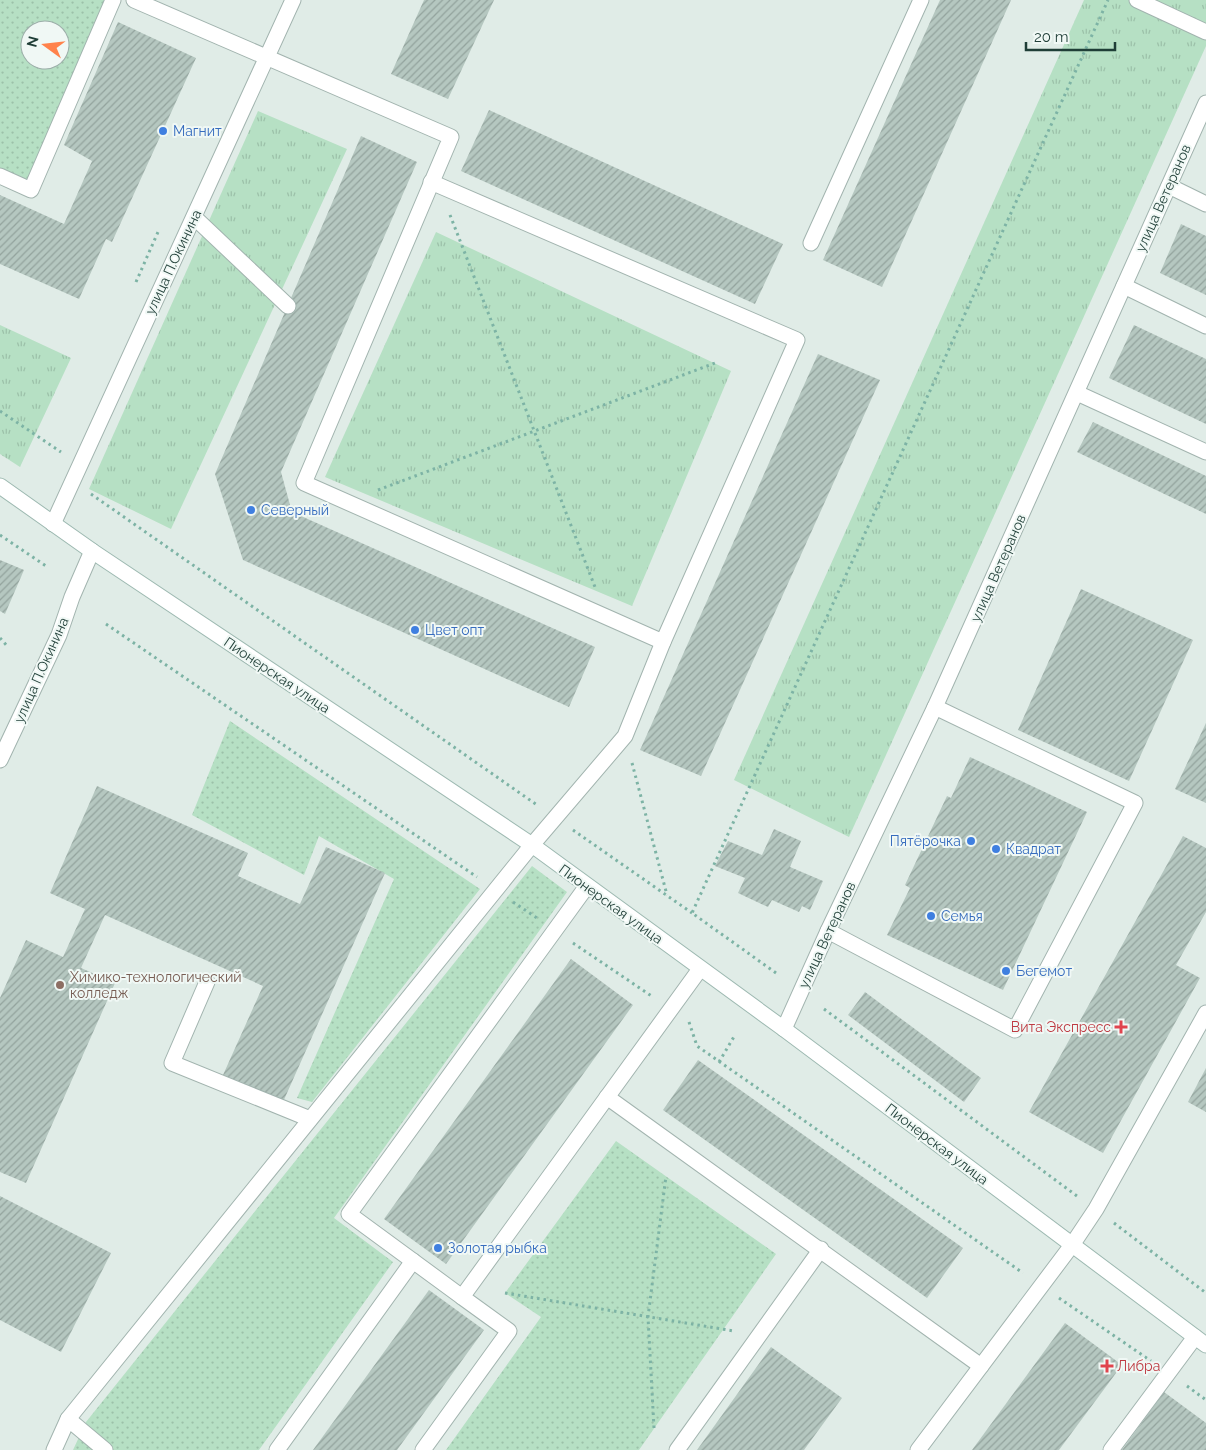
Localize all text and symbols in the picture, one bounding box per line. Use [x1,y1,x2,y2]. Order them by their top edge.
north arrow [20,20,70,70]
scale bar [1026,20,1115,52]
text: 20 m [1034,28,1069,46]
text: N [23,34,42,49]
place label: Магнит [173,123,222,139]
marker: Магнит [157,125,169,137]
street label: улица Ветеранов [1132,142,1194,254]
street label: улица П.Окинина [142,207,204,317]
place label: Северный [261,502,329,518]
marker: Северный [245,504,257,516]
street label: улица Ветеранов [967,512,1029,624]
street label: улица П.Окинина [11,615,71,725]
place label: Цвет опт [425,622,484,638]
marker: Цвет опт [409,624,421,636]
street label: Пионерская улица [221,634,333,716]
place label: Пятёрочка [890,833,961,849]
marker: Пятёрочка [965,835,977,847]
place label: Квадрат [1006,841,1061,857]
marker: Квадрат [990,843,1002,855]
street label: Пионерская улица [556,861,666,947]
street label: улица Ветеранов [795,879,859,991]
place label: Семья [941,908,983,924]
marker: Семья [925,910,937,922]
place label: Бегемот [1016,963,1072,979]
marker: Бегемот [1000,965,1012,977]
place label: Химико-технологический колледж [70,969,242,1001]
marker: Химико-технологический колледж [54,979,66,991]
place label: Вита Экспресс [1011,1019,1111,1035]
marker: Вита Экспресс [1115,1021,1127,1033]
street label: Пионерская улица [883,1100,991,1188]
place label: Золотая рыбка [448,1240,547,1256]
marker: Золотая рыбка [432,1242,444,1254]
place label: Либра [1117,1358,1160,1374]
marker: Либра [1101,1360,1113,1372]

